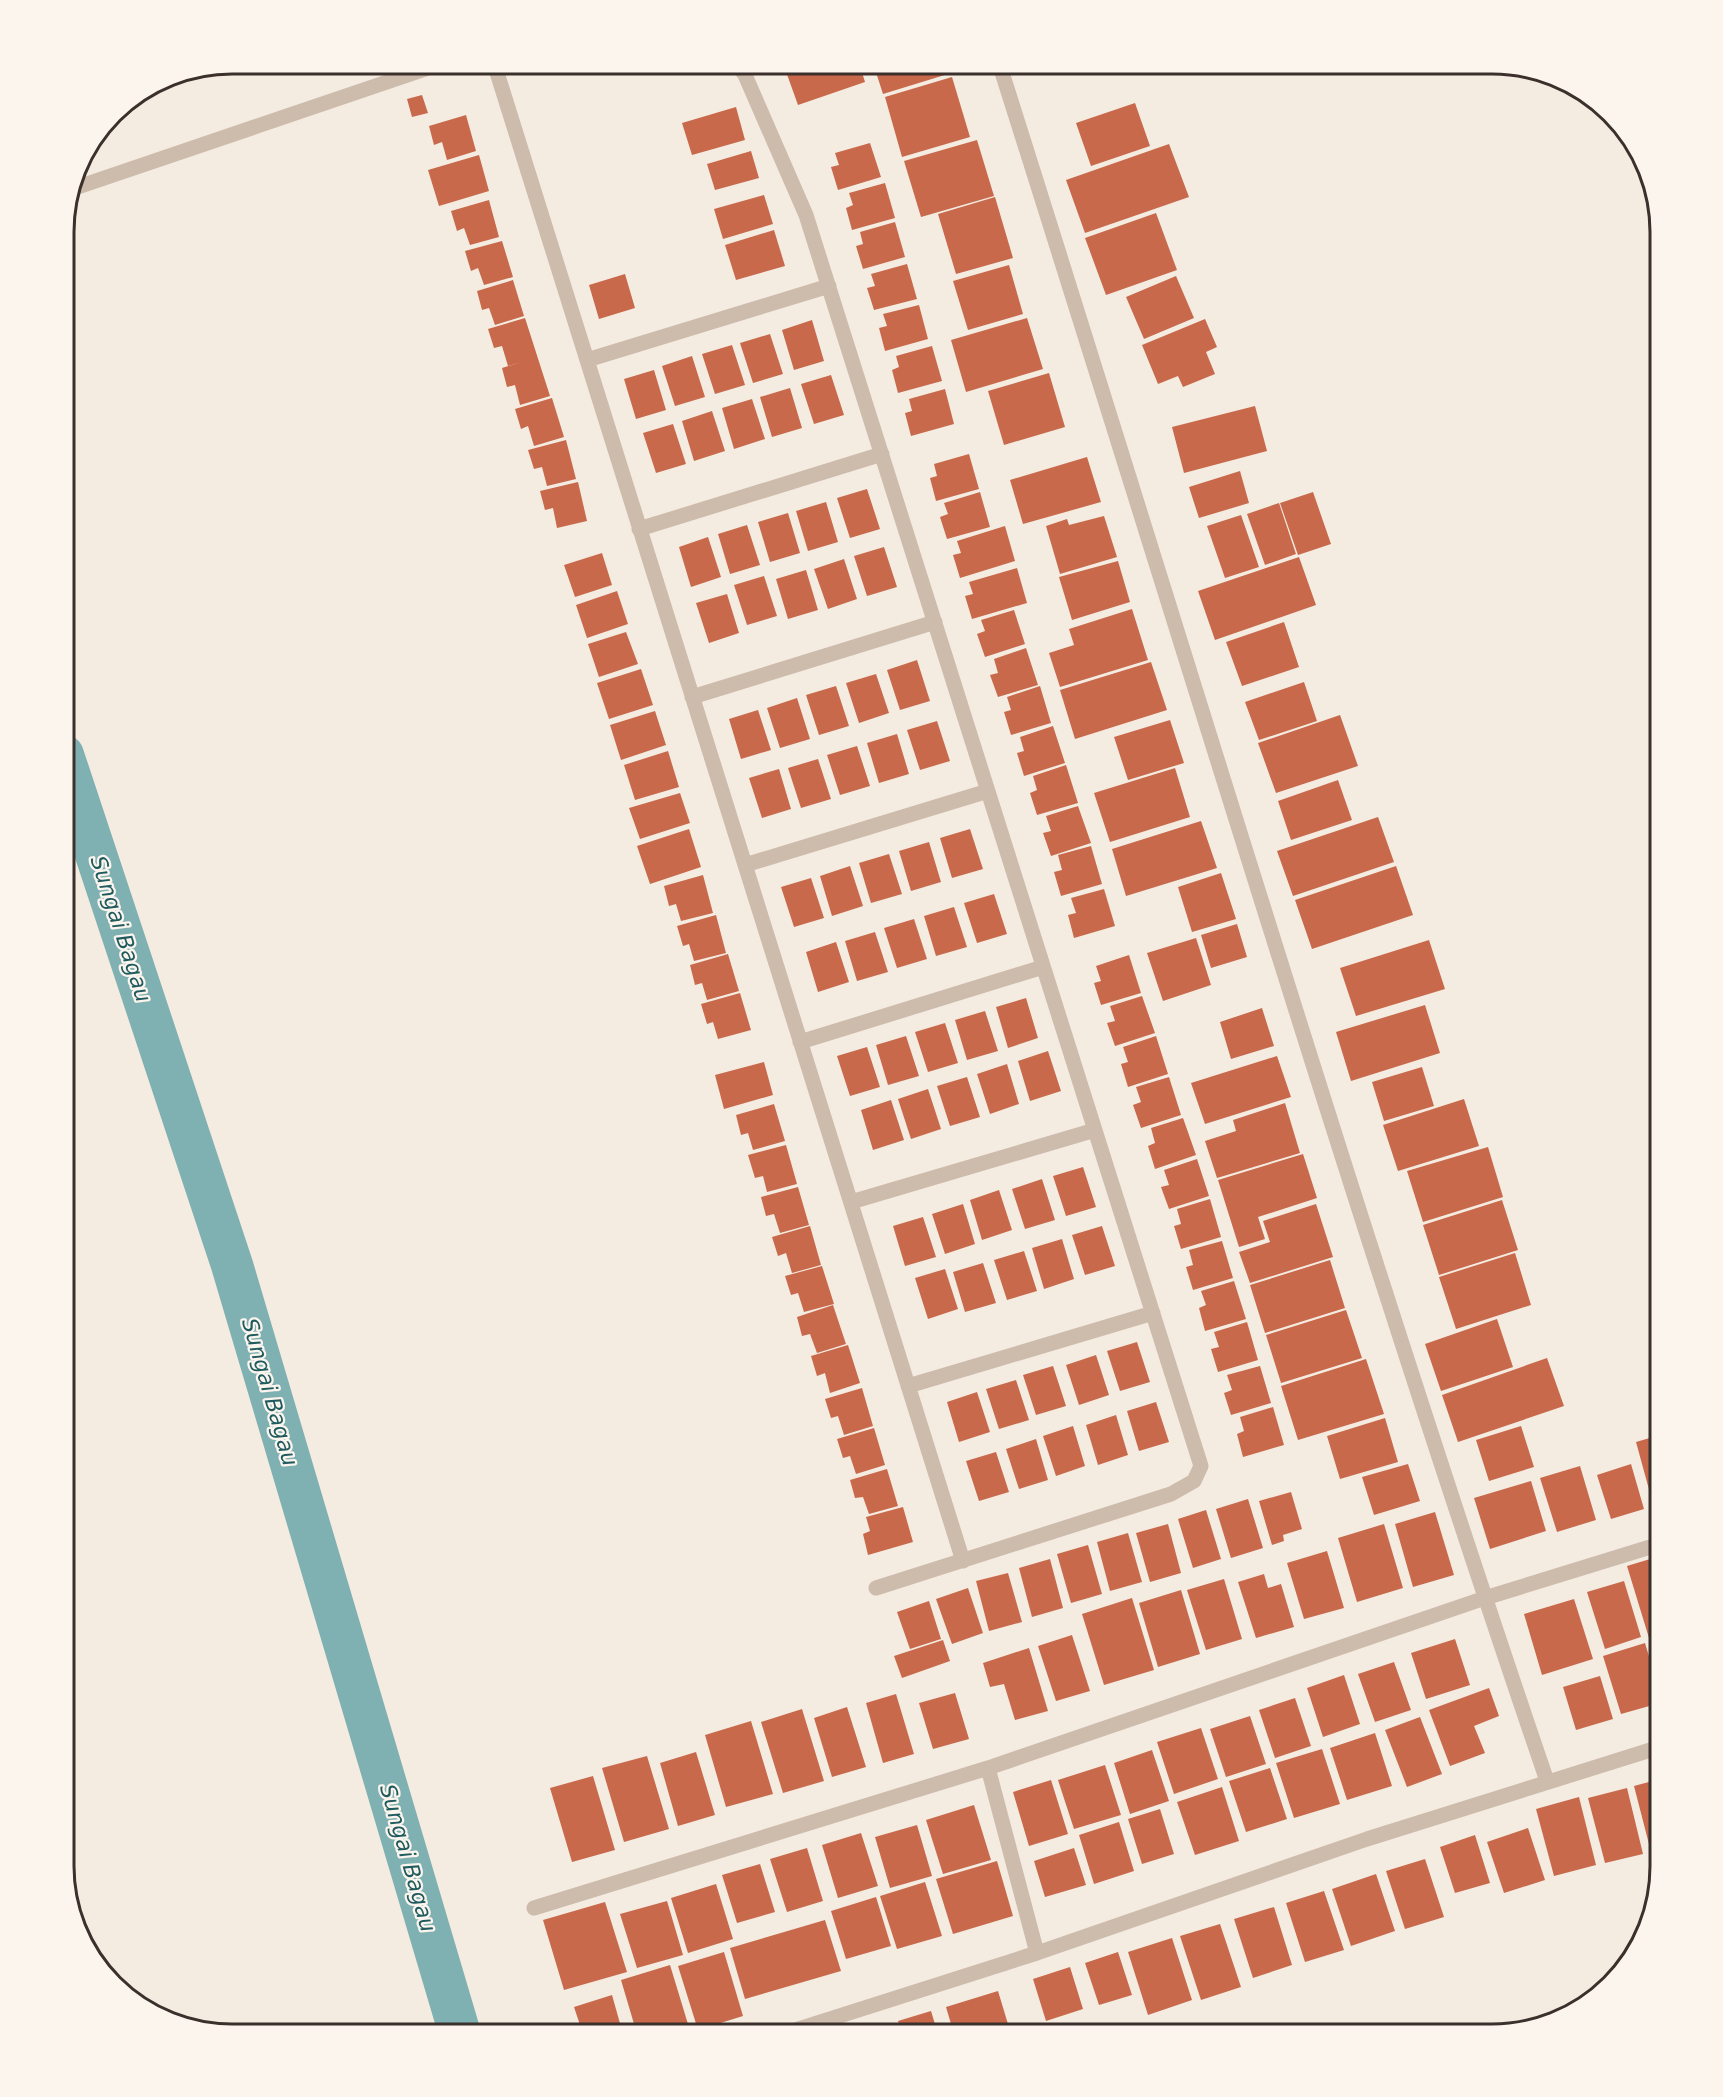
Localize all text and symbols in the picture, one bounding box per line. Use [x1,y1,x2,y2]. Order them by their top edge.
water label: Sungai Bagau [86,853,156,1005]
water label: Sungai Bagau [237,1315,303,1469]
water label: Sungai Bagau [375,1781,441,1935]

